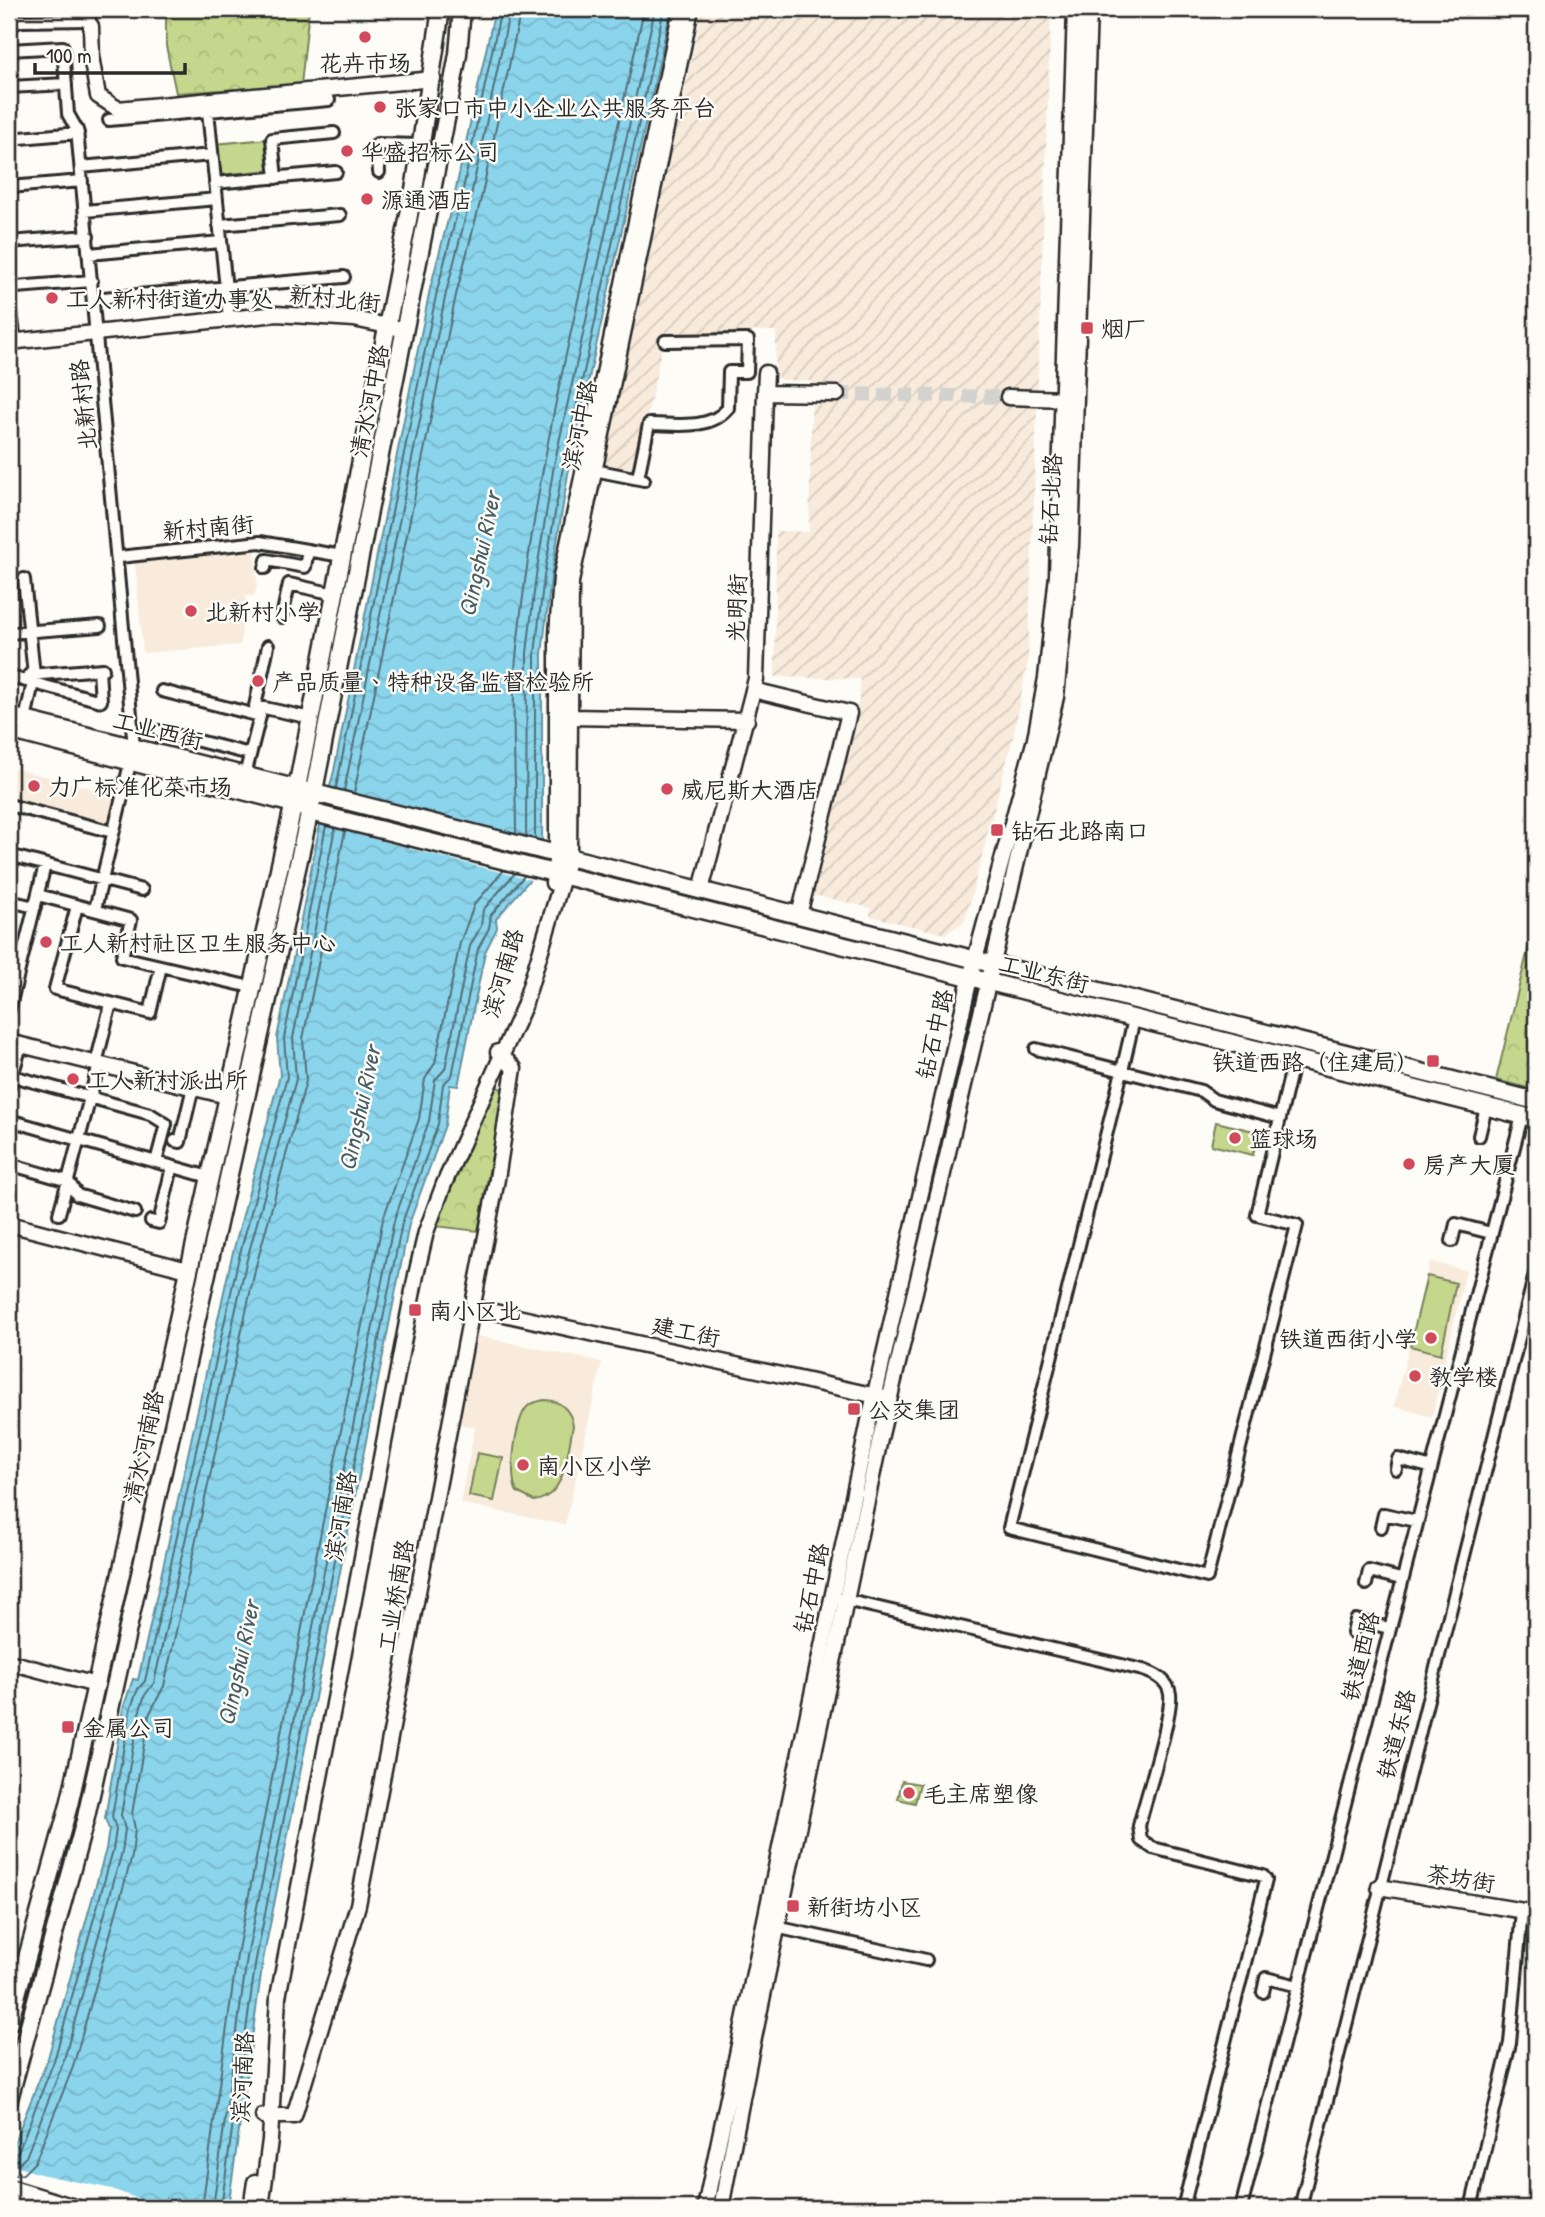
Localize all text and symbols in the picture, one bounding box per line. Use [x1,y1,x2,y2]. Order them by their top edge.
marker: 花卉市场 [357,29,373,45]
scale bar [35,32,186,76]
text: 100 m [46,41,92,70]
place label: 花卉市场 [319,47,411,78]
place label: 张家口市中小企业公共服务平台 [394,92,716,123]
marker: 张家口市中小企业公共服务平台 [372,99,388,115]
place label: 华盛招标公司 [361,136,499,167]
marker: 华盛招标公司 [339,143,355,159]
place label: 源通酒店 [381,184,473,215]
marker: 源通酒店 [359,191,375,207]
street label: 新村北街 [288,278,382,318]
place label: 工人新村街道办事处 [66,283,273,314]
marker: 工人新村街道办事处 [44,290,60,306]
place label: 烟厂 [1101,313,1147,344]
marker: 烟厂 [1079,320,1095,336]
street label: 清水河中路 [343,342,395,460]
street label: 北新村路 [63,358,103,452]
street label: 滨河中路 [554,377,604,473]
street label: 钻石北路 [1032,452,1068,546]
water label: Qingshui River [450,486,509,620]
street label: 新村南街 [161,508,255,546]
street label: 光明街 [719,573,753,643]
place label: 北新村小学 [205,596,320,627]
marker: 北新村小学 [183,603,199,619]
place label: 产品质量、特种设备监督检验所 [272,666,594,697]
marker: 产品质量、特种设备监督检验所 [250,673,266,689]
street label: 工业西街 [110,704,206,756]
place label: 力广标准化菜市场 [48,771,232,802]
place label: 威尼斯大酒店 [681,774,819,805]
marker: 力广标准化菜市场 [26,778,42,794]
marker: 威尼斯大酒店 [659,781,675,797]
place label: 钻石北路南口 [1011,815,1149,846]
marker: 钻石北路南口 [989,822,1005,838]
street label: 滨河南路 [474,924,530,1022]
place label: 工人新村社区卫生服务中心 [60,927,336,958]
marker: 工人新村社区卫生服务中心 [38,934,54,950]
street label: 工业东街 [996,947,1092,999]
street label: 钻石中路 [909,986,959,1082]
water label: Qingshui River [330,1040,389,1174]
place label: 铁道西路（住建局） [1212,1046,1419,1077]
marker: 铁道西路（住建局） [1425,1053,1441,1069]
place label: 工人新村派出所 [87,1064,248,1095]
marker: 工人新村派出所 [65,1071,81,1087]
place label: 篮球场 [1249,1123,1318,1154]
marker: 篮球场 [1227,1130,1243,1146]
place label: 房产大厦 [1423,1149,1515,1180]
marker: 房产大厦 [1401,1156,1417,1172]
place label: 南小区北 [429,1295,521,1326]
marker: 南小区北 [407,1302,423,1318]
street label: 建工街 [649,1309,723,1353]
place label: 铁道西街小学 [1279,1323,1417,1354]
marker: 铁道西街小学 [1423,1330,1439,1346]
place label: 教学楼 [1429,1361,1498,1392]
marker: 教学楼 [1407,1368,1423,1384]
street label: 清水河南路 [116,1388,170,1506]
place label: 公交集团 [868,1394,960,1425]
marker: 公交集团 [846,1401,862,1417]
place label: 南小区小学 [537,1450,652,1481]
marker: 南小区小学 [515,1457,531,1473]
street label: 滨河南路 [317,1468,363,1564]
street label: 工业桥南路 [370,1537,420,1655]
street label: 钻石中路 [786,1540,836,1636]
water label: Qingshui River [209,1595,268,1729]
street label: 铁道西路 [1334,1608,1386,1704]
street label: 铁道东路 [1370,1686,1422,1782]
place label: 金属公司 [82,1712,174,1743]
marker: 金属公司 [60,1719,76,1735]
place label: 毛主席塑像 [923,1778,1038,1809]
marker: 毛主席塑像 [901,1785,917,1801]
street label: 茶坊街 [1425,1857,1497,1899]
place label: 新街坊小区 [807,1891,922,1922]
marker: 新街坊小区 [785,1898,801,1914]
street label: 滨河南路 [224,2030,260,2124]

